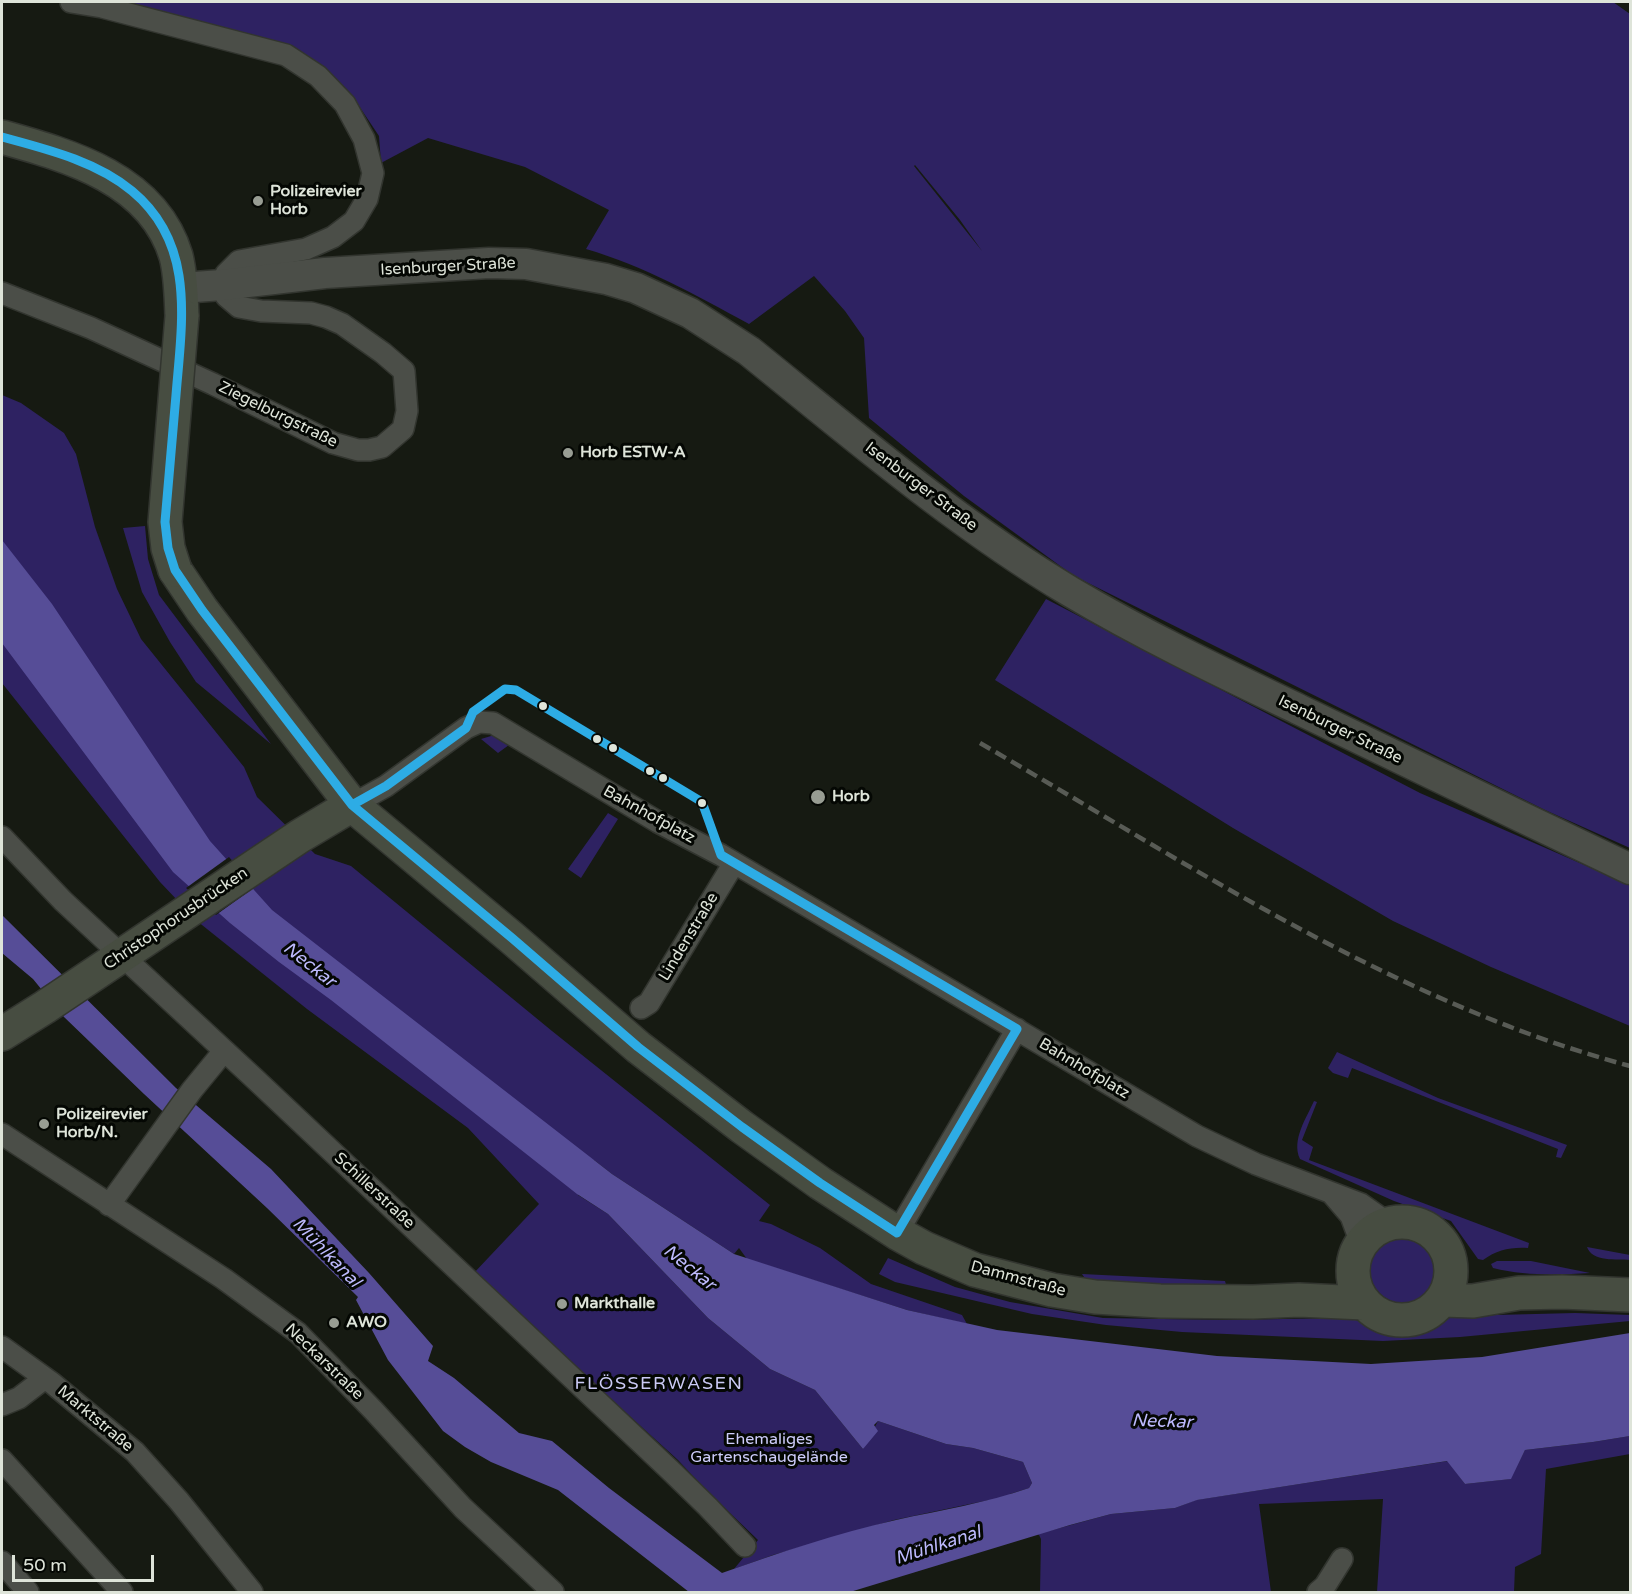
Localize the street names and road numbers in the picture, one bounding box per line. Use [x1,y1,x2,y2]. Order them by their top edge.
street label: Isenburger Straße [380,254,516,280]
street label: Ziegelburgstraße [215,378,341,452]
street label: Isenburger Straße [861,439,981,535]
street label: Isenburger Straße [1275,692,1405,768]
street label: Bahnhofplatz [600,782,698,848]
street label: Christophorusbrücken [100,864,252,974]
street label: Lindenstraße [655,889,723,985]
street label: Bahnhofplatz [1035,1034,1133,1104]
street label: Schillerstraße [330,1149,418,1233]
street label: Dammstraße [968,1257,1068,1301]
street label: Neckarstraße [281,1320,367,1404]
street label: Marktstraße [53,1382,137,1456]

